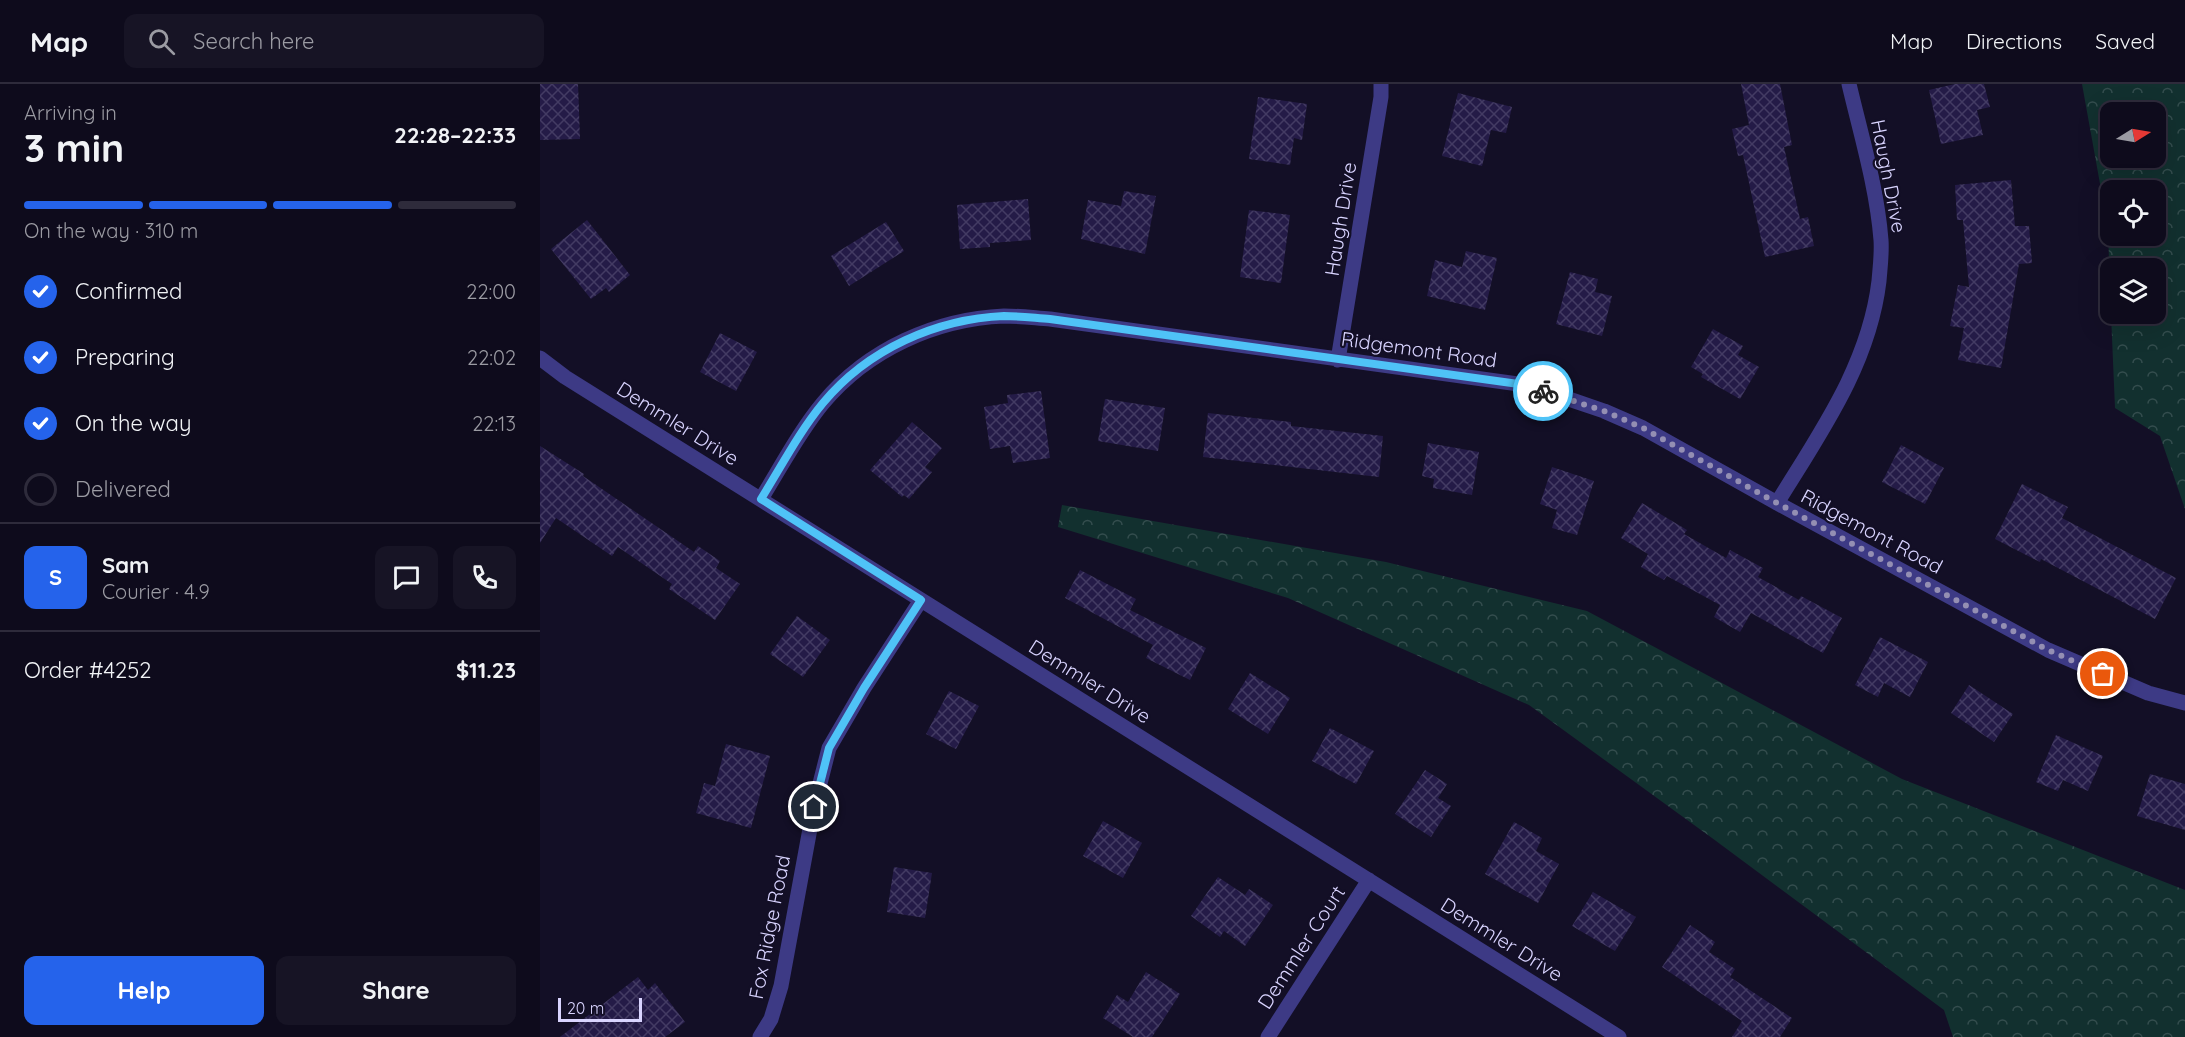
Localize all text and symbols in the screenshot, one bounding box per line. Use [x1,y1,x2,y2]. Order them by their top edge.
search box [124,14,544,68]
text: Map [30,24,88,59]
icon: search [145,25,178,58]
text: Search here [193,27,315,55]
text: Map [1890,28,1933,54]
text: Directions [1966,28,2062,54]
text: Saved [2095,28,2155,54]
text: Arriving in [24,100,117,125]
north arrow [2100,102,2166,168]
map controls [2100,102,2166,324]
street label: Haugh Drive [1866,117,1912,235]
text: 22:28–22:33 [394,121,516,149]
text: 3 min [24,123,124,172]
street label: Haugh Drive [1319,160,1361,278]
button: locate [2100,180,2166,246]
text: On the way · 310 m [24,218,198,243]
button: layers [2100,258,2166,324]
icon: check [24,275,57,308]
text: Confirmed [75,277,182,305]
text: 22:00 [466,279,516,304]
street label: Ridgemont Road [1340,326,1498,372]
icon: check [24,341,57,374]
text: Preparing [75,343,175,371]
text: 22:02 [467,345,516,370]
courier [1513,361,1573,421]
street label: Demmler Drive [612,375,744,471]
icon: bike [1527,375,1560,408]
icon: check [24,407,57,440]
text: On the way [75,409,191,437]
text: 22:13 [472,411,516,436]
text: Delivered [75,475,171,503]
street label: Ridgemont Road [1797,483,1947,579]
button: chat [375,546,438,609]
button: phone [453,546,516,609]
text: Sam [102,551,149,579]
text: S [49,563,62,591]
text: Courier · 4.9 [102,579,210,604]
street label: Demmler Drive [1024,633,1156,729]
pin [2077,648,2128,699]
text: Order #4252 [24,656,151,684]
text: $11.23 [456,656,516,684]
icon: bag [2086,657,2119,690]
pin [788,781,839,832]
icon: home [797,790,830,823]
street label: Fox Ridge Road [743,853,795,1001]
street label: Demmler Court [1252,880,1350,1013]
street label: Demmler Drive [1436,891,1568,987]
button: Help [24,956,264,1025]
button: Share [276,956,516,1025]
scale bar [558,995,642,1022]
text: 20 m [567,998,604,1018]

